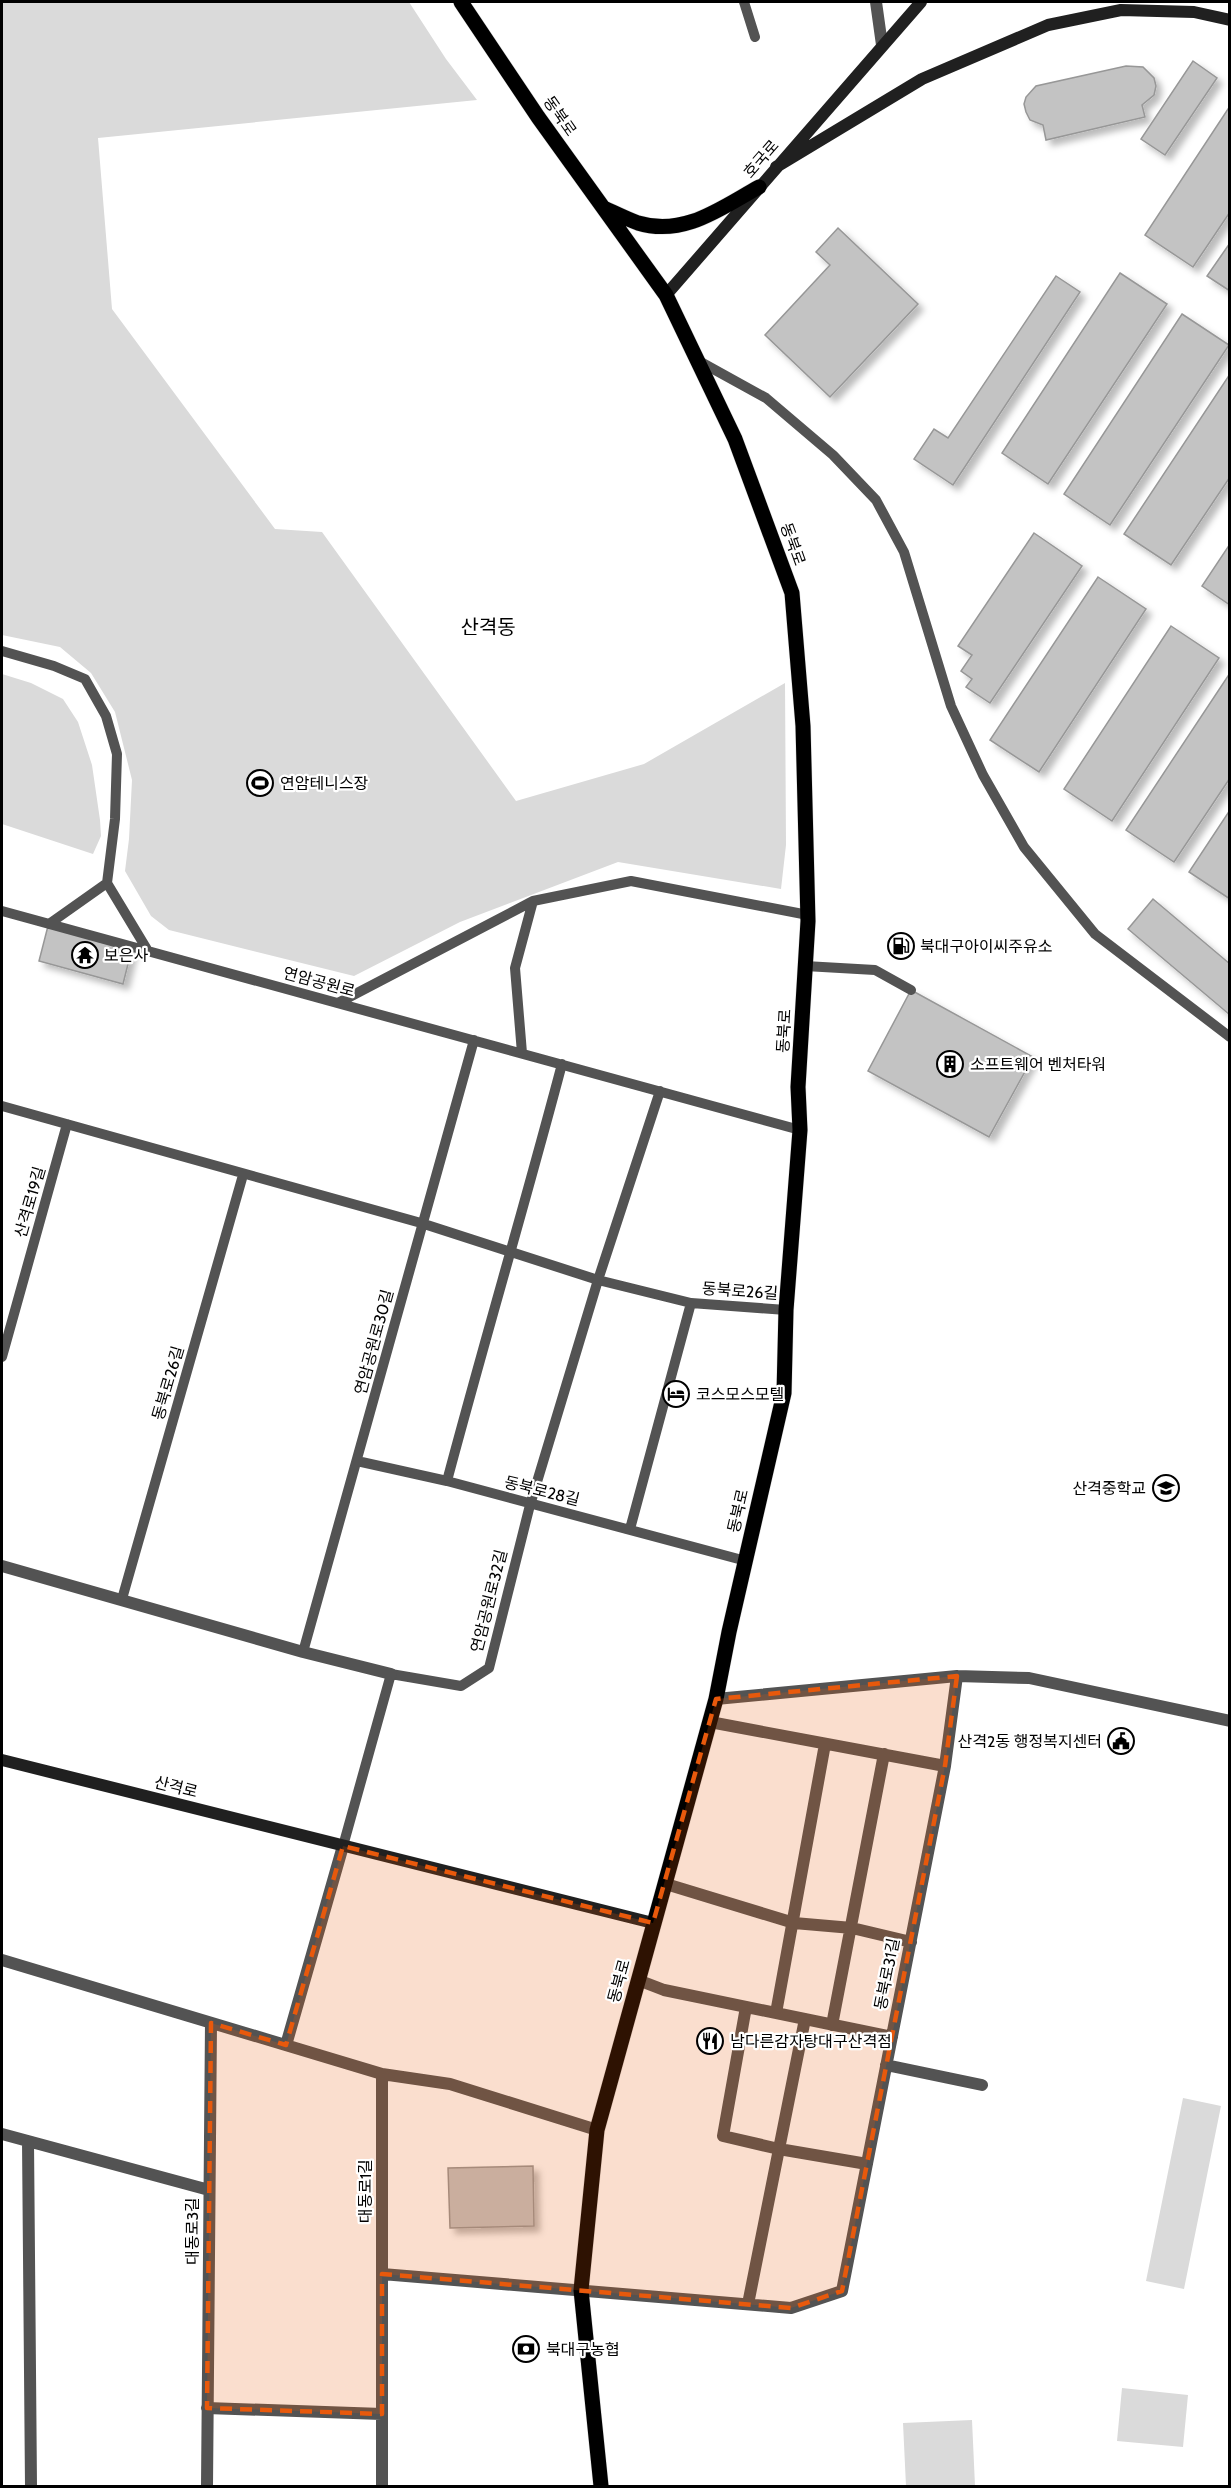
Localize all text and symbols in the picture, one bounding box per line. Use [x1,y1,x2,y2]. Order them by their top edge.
street label: 동북로 [540,92,581,140]
street label: 호국로 [739,136,783,182]
street label: 동북로 [777,520,810,568]
district label: 산격동 [460,615,516,639]
sports icon: 연암테니스장 [245,768,275,798]
place label: 연암테니스장 [280,774,369,793]
fuel station icon: 북대구아이씨주유소 [886,931,916,961]
place label: 북대구아이씨주유소 [920,937,1052,956]
temple icon: 보은사 [70,940,100,970]
place label: 보은사 [104,946,148,965]
street label: 연암공원로 [281,963,357,1001]
street label: 동북로 [773,1008,795,1054]
building icon: 소프트웨어 벤처타워 [935,1049,965,1079]
place label: 소프트웨어 벤처타워 [970,1055,1106,1074]
street label: 산격로19길 [11,1164,49,1240]
street label: 동북로26길 [701,1279,779,1303]
street label: 연암공원로30길 [351,1287,397,1397]
street label: 동북로26길 [148,1344,188,1422]
hotel icon: 코스모스모텔 [661,1379,691,1409]
place label: 코스모스모텔 [696,1385,784,1404]
street label: 동북로28길 [502,1472,582,1510]
school or university icon: 산격중학교 [1151,1473,1181,1503]
place label: 산격중학교 [1072,1479,1146,1498]
street label: 동북로 [724,1487,752,1535]
street label: 연암공원로32길 [467,1548,511,1654]
public building icon: 산격2동 행정복지센터 [1106,1726,1136,1756]
place label: 산격2동 행정복지센터 [958,1732,1102,1751]
street label: 산격로 [152,1772,200,1802]
street label: 동북로31길 [871,1936,903,2012]
street label: 동북로 [604,1957,634,2005]
restaurant icon: 남다른감자탕대구산격점 [695,2026,725,2056]
place label: 남다른감자탕대구산격점 [730,2032,892,2051]
street label: 대동로1길 [356,2159,375,2223]
street label: 대동로3길 [183,2197,202,2265]
bank icon: 북대구농협 [511,2334,541,2364]
place label: 북대구농협 [546,2340,620,2359]

